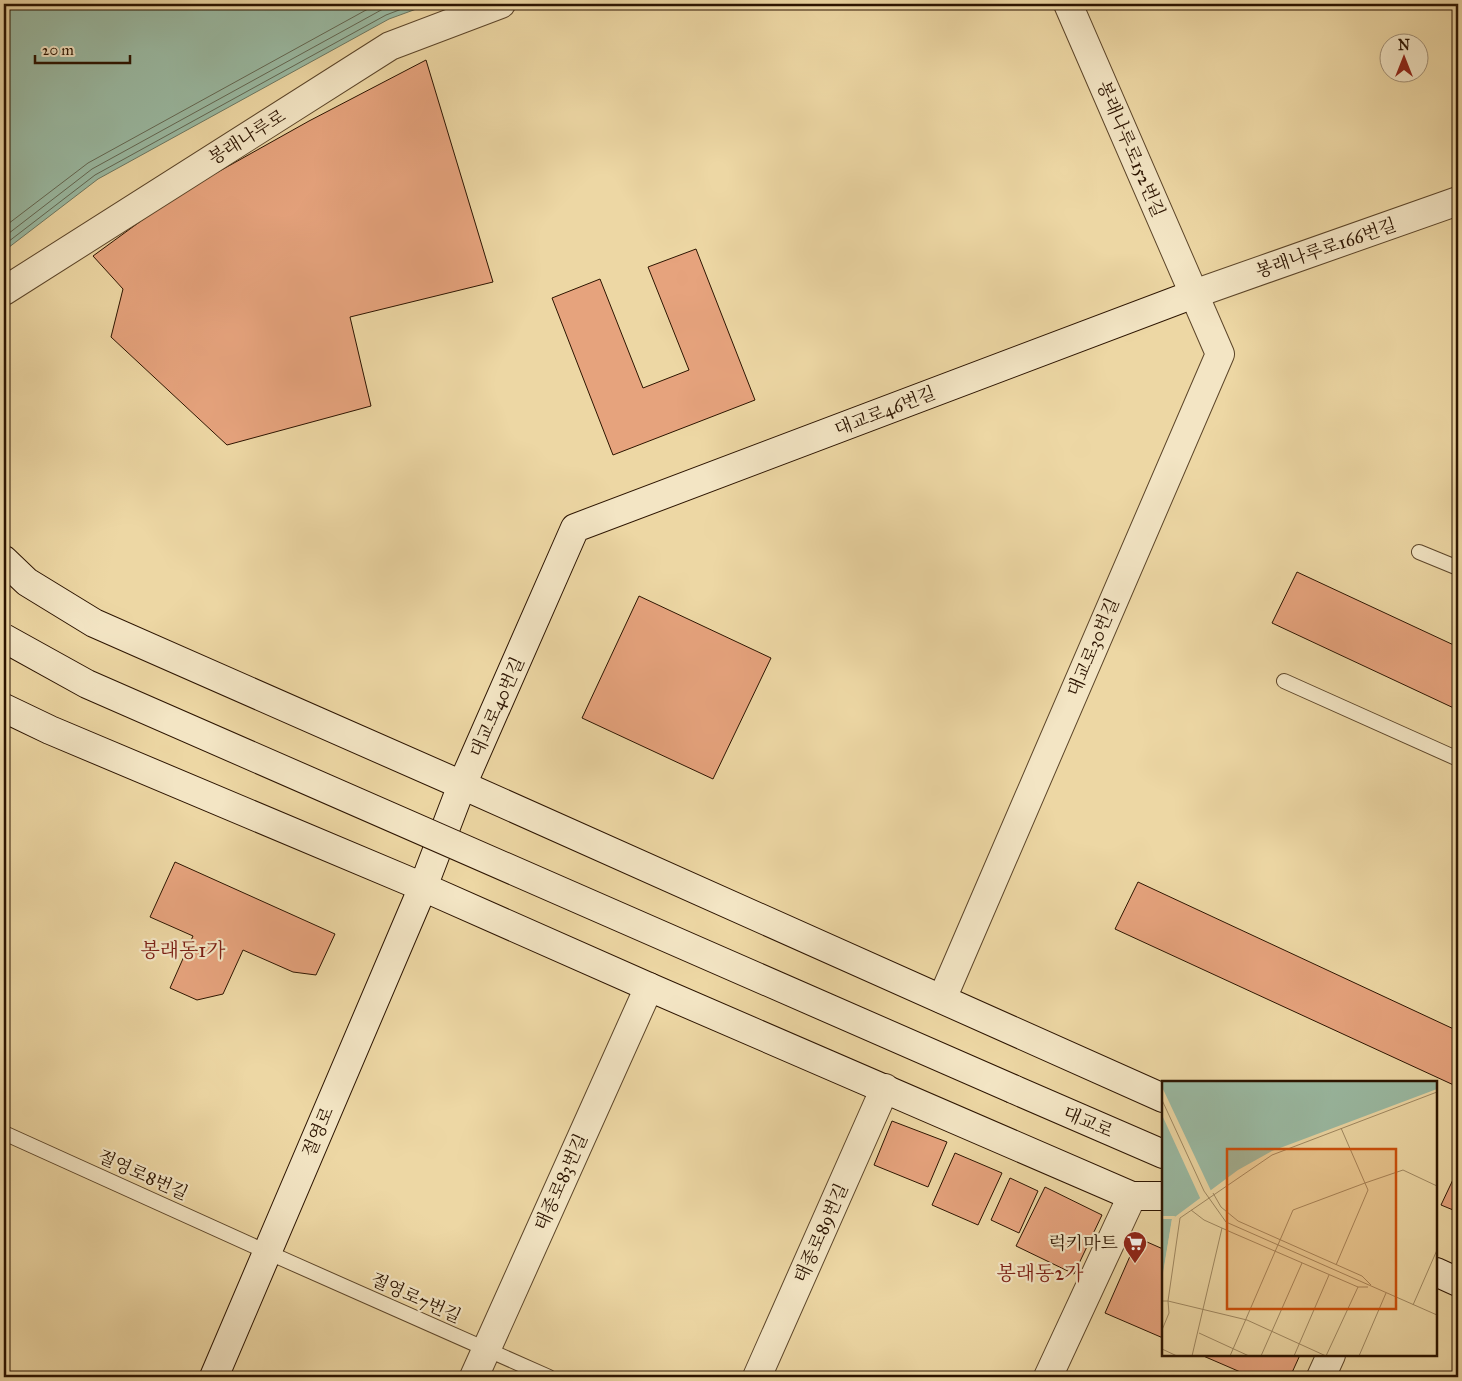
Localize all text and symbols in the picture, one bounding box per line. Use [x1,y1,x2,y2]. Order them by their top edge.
scale bar [35,32,130,64]
north arrow [1380,32,1430,82]
text: N [1398,37,1410,54]
text: 20 m [42,41,74,59]
street label: 봉래나루로152번길 [1092,78,1170,220]
street label: 봉래나루로 [204,105,290,169]
street label: 봉래나루로166번길 [1253,214,1399,282]
street label: 대교로46번길 [831,382,939,440]
street label: 대교로30번길 [1062,595,1124,699]
street label: 대교로40번길 [465,653,529,761]
district label: 봉래동1가 [140,938,226,962]
inset map [1162,1081,1437,1356]
street label: 대교로 [1060,1102,1116,1142]
street label: 절영로 [298,1104,338,1160]
street label: 태종로83번길 [530,1130,592,1234]
street label: 절영로8번길 [94,1145,192,1205]
street label: 태종로89번길 [789,1180,853,1286]
supermarket icon: 럭키마트 [1122,1230,1148,1264]
place label: 럭키마트 [1048,1232,1119,1254]
district label: 봉래동2가 [996,1261,1084,1285]
street label: 절영로7번길 [367,1268,465,1328]

